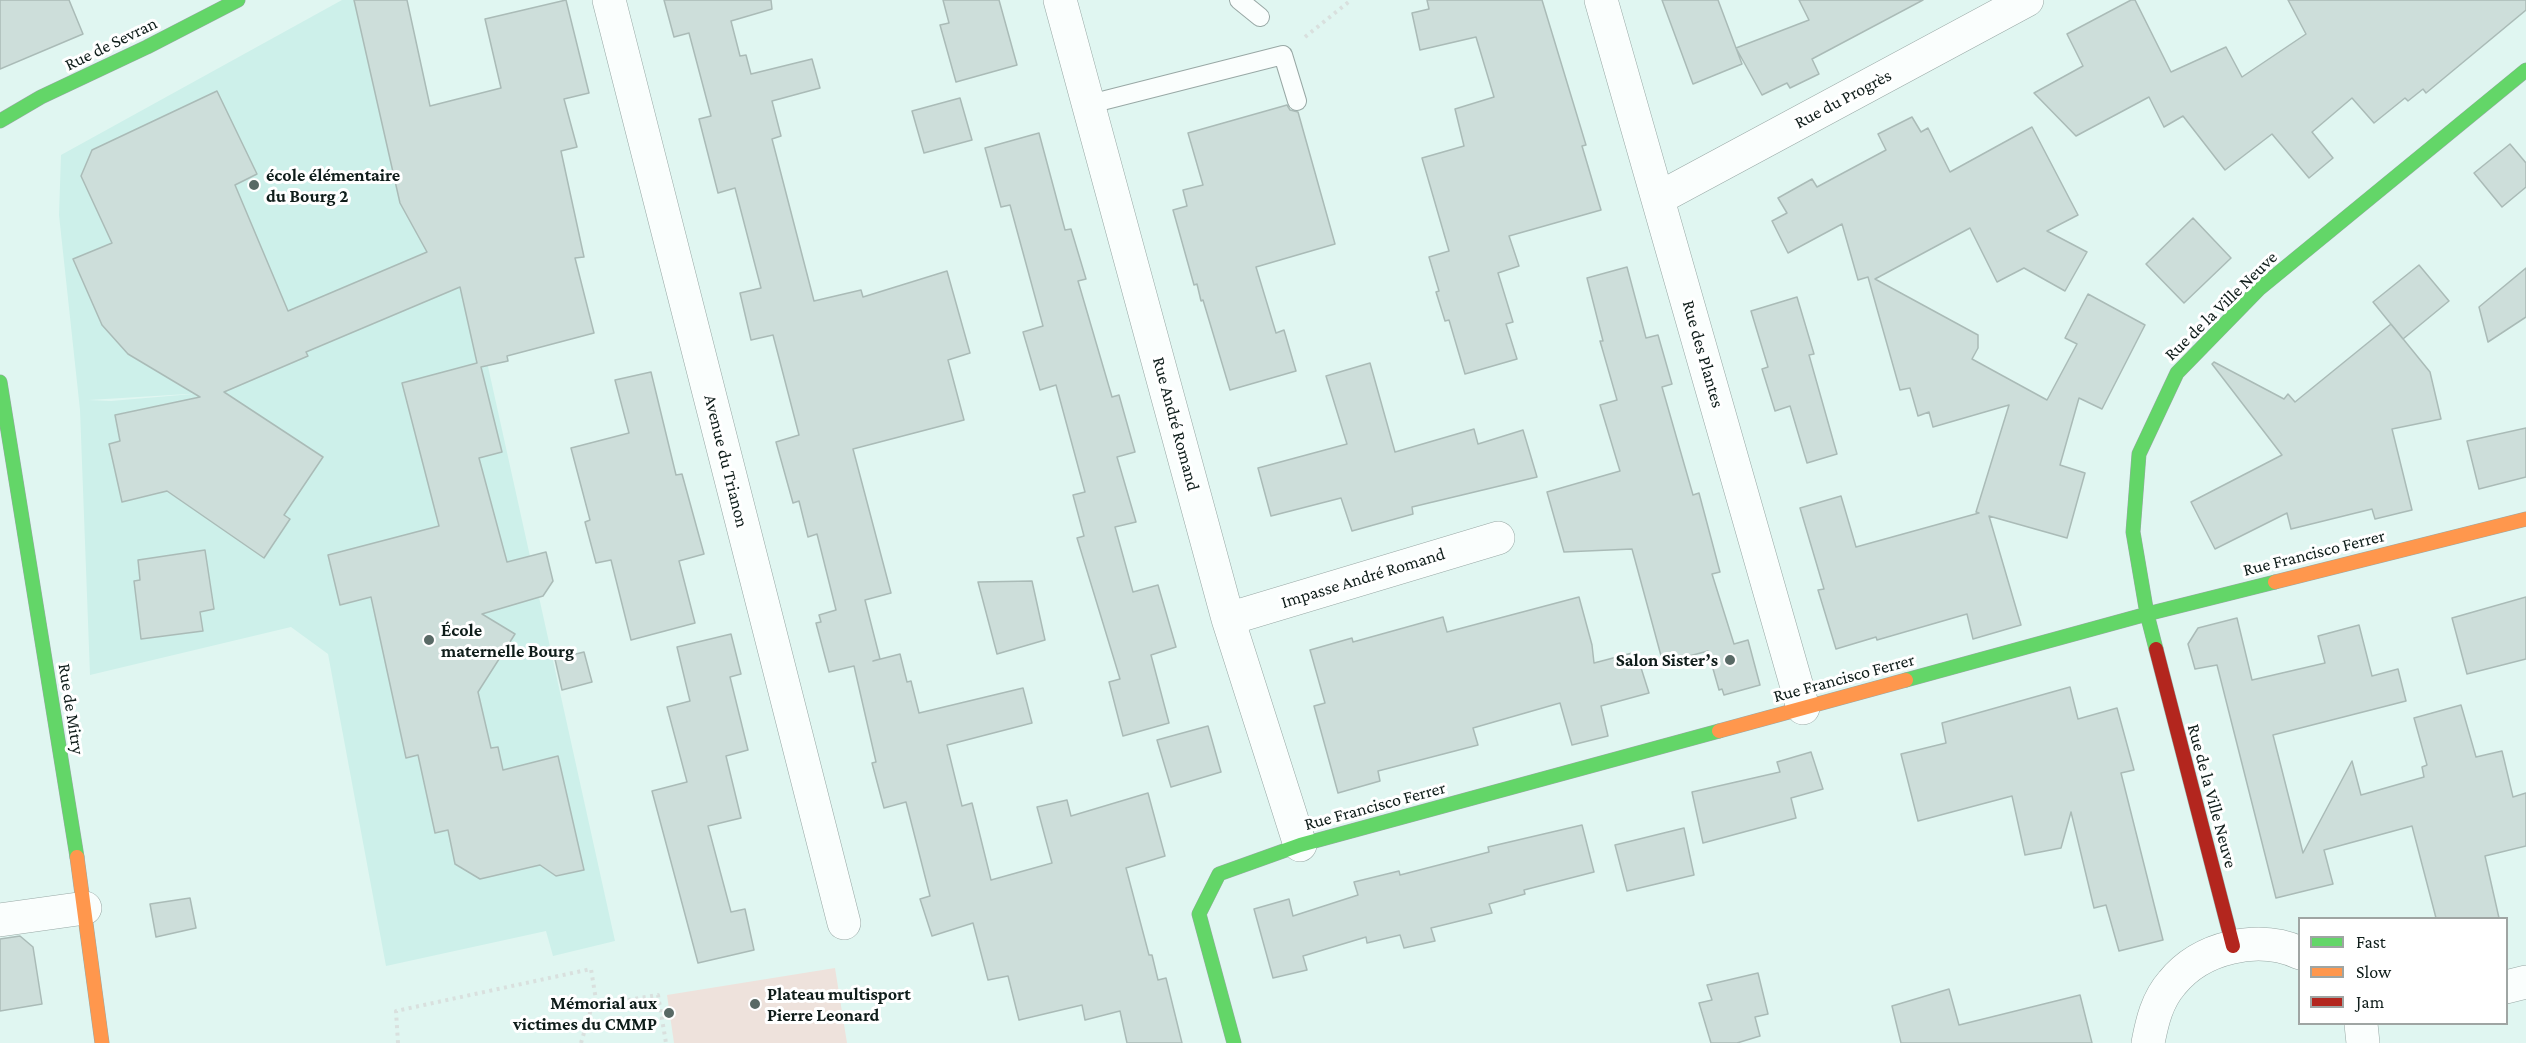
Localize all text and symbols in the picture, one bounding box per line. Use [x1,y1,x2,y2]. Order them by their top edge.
street label: Rue de Sevran [61,12,161,76]
street label: Rue du Progrès [1791,64,1895,134]
place label: école élémentaire du Bourg 2 [266,164,400,207]
marker: école élémentaire du Bourg 2 [247,178,261,192]
street label: Rue de la Ville Neuve [2160,247,2282,365]
street label: Rue des Plantes [1677,298,1729,410]
street label: Rue André Romand [1148,355,1204,493]
street label: Avenue du Trianon [699,392,753,530]
street label: Rue Francisco Ferrer [2241,525,2387,581]
street label: Impasse André Romand [1278,543,1448,613]
place label: École maternelle Bourg [441,619,574,662]
marker: École maternelle Bourg [422,633,436,647]
place label: Salon Sister’s [1616,649,1718,671]
street label: Rue Francisco Ferrer [1771,649,1917,707]
marker: Salon Sister’s [1723,653,1737,667]
street label: Rue de Mitry [53,662,89,756]
street label: Rue de la Ville Neuve [2182,722,2242,870]
street label: Rue Francisco Ferrer [1302,777,1448,835]
legend [2298,917,2508,1025]
text: Fast [2356,932,2386,952]
text: Slow [2356,962,2391,982]
place label: Plateau multisport Pierre Leonard [767,983,911,1026]
place label: Mémorial aux victimes du CMMP [513,992,657,1034]
text: Jam [2356,992,2384,1012]
marker: Plateau multisport Pierre Leonard [748,997,762,1011]
marker: Mémorial aux victimes du CMMP [662,1006,676,1020]

